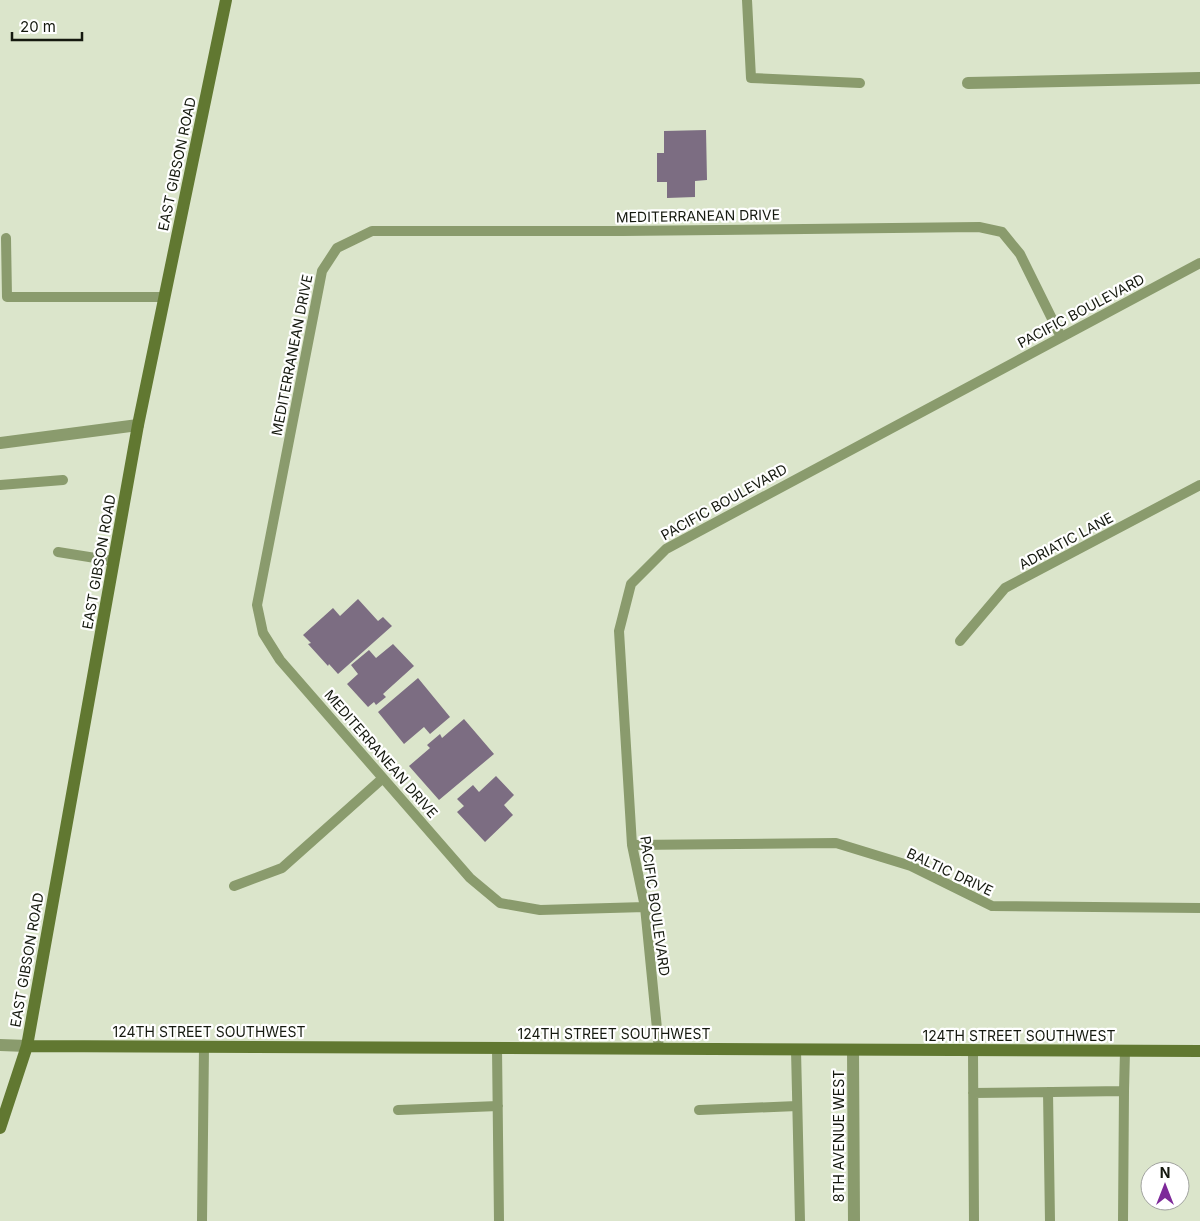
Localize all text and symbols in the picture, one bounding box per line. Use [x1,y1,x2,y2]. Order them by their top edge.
scale bar [12,10,82,42]
text: 20 m [20,17,56,36]
street label: EAST GIBSON ROAD [154,95,199,232]
street label: MEDITERRANEAN DRIVE [616,206,780,225]
street label: PACIFIC BOULEVARD [1014,270,1147,351]
street label: MEDITERRANEAN DRIVE [268,273,316,437]
street label: PACIFIC BOULEVARD [658,460,790,543]
street label: EAST GIBSON ROAD [78,493,119,631]
street label: ADRIATIC LANE [1016,509,1116,573]
street label: MEDITERRANEAN DRIVE [321,686,442,821]
street label: PACIFIC BOULEVARD [637,835,674,977]
street label: BALTIC DRIVE [904,844,996,899]
street label: EAST GIBSON ROAD [6,891,47,1029]
street label: 124TH STREET SOUTHWEST [112,1023,306,1040]
street label: 124TH STREET SOUTHWEST [517,1025,711,1042]
street label: 124TH STREET SOUTHWEST [922,1027,1116,1044]
street label: 8TH AVENUE WEST [830,1070,847,1202]
north arrow [1140,1161,1190,1211]
text: N [1160,1164,1170,1181]

